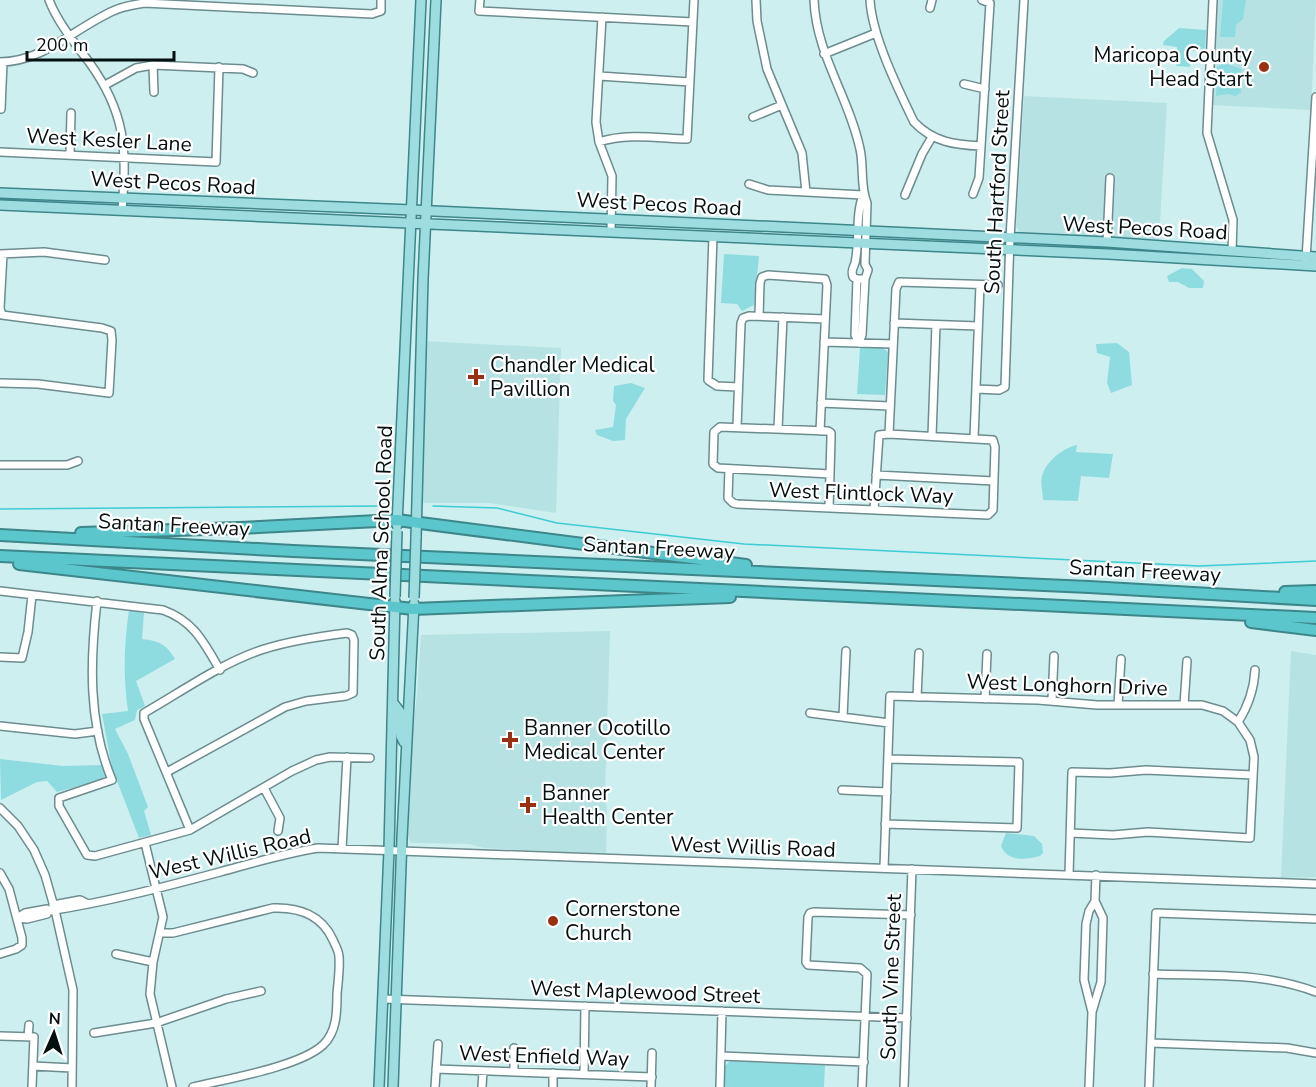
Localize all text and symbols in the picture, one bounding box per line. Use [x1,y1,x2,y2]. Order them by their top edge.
scale bar [27,24,174,62]
text: 200 m [36,33,88,57]
place label: Maricopa County Head Start [1094,41,1253,93]
marker: Maricopa County Head Start [1257,60,1271,74]
street label: South Hartford Street [978,89,1016,295]
street label: West Kesler Lane [25,122,193,158]
street label: West Pecos Road [90,165,256,201]
street label: West Pecos Road [576,186,742,222]
street label: West Pecos Road [1062,210,1228,246]
place label: Chandler Medical Pavillion [490,351,656,403]
marker: Chandler Medical Pavillion [467,368,485,386]
street label: South Alma School Road [363,425,399,661]
street label: West Flintlock Way [768,476,954,510]
street label: Santan Freeway [97,507,251,543]
street label: Santan Freeway [582,530,736,566]
street label: Santan Freeway [1068,553,1222,589]
street label: West Longhorn Drive [966,667,1168,703]
place label: Banner Ocotillo Medical Center [524,714,671,766]
marker: Banner Ocotillo Medical Center [501,731,519,749]
place label: Banner Health Center [542,779,674,831]
marker: Banner Health Center [519,796,537,814]
street label: West Willis Road [146,822,314,886]
street label: West Willis Road [670,830,836,864]
street label: South Vine Street [874,893,908,1061]
place label: Cornerstone Church [565,895,680,947]
marker: Cornerstone Church [546,914,560,928]
street label: West Maplewood Street [530,974,761,1010]
north arrow [24,1003,84,1063]
text: N [48,1008,61,1030]
street label: West Enfield Way [458,1039,630,1073]

